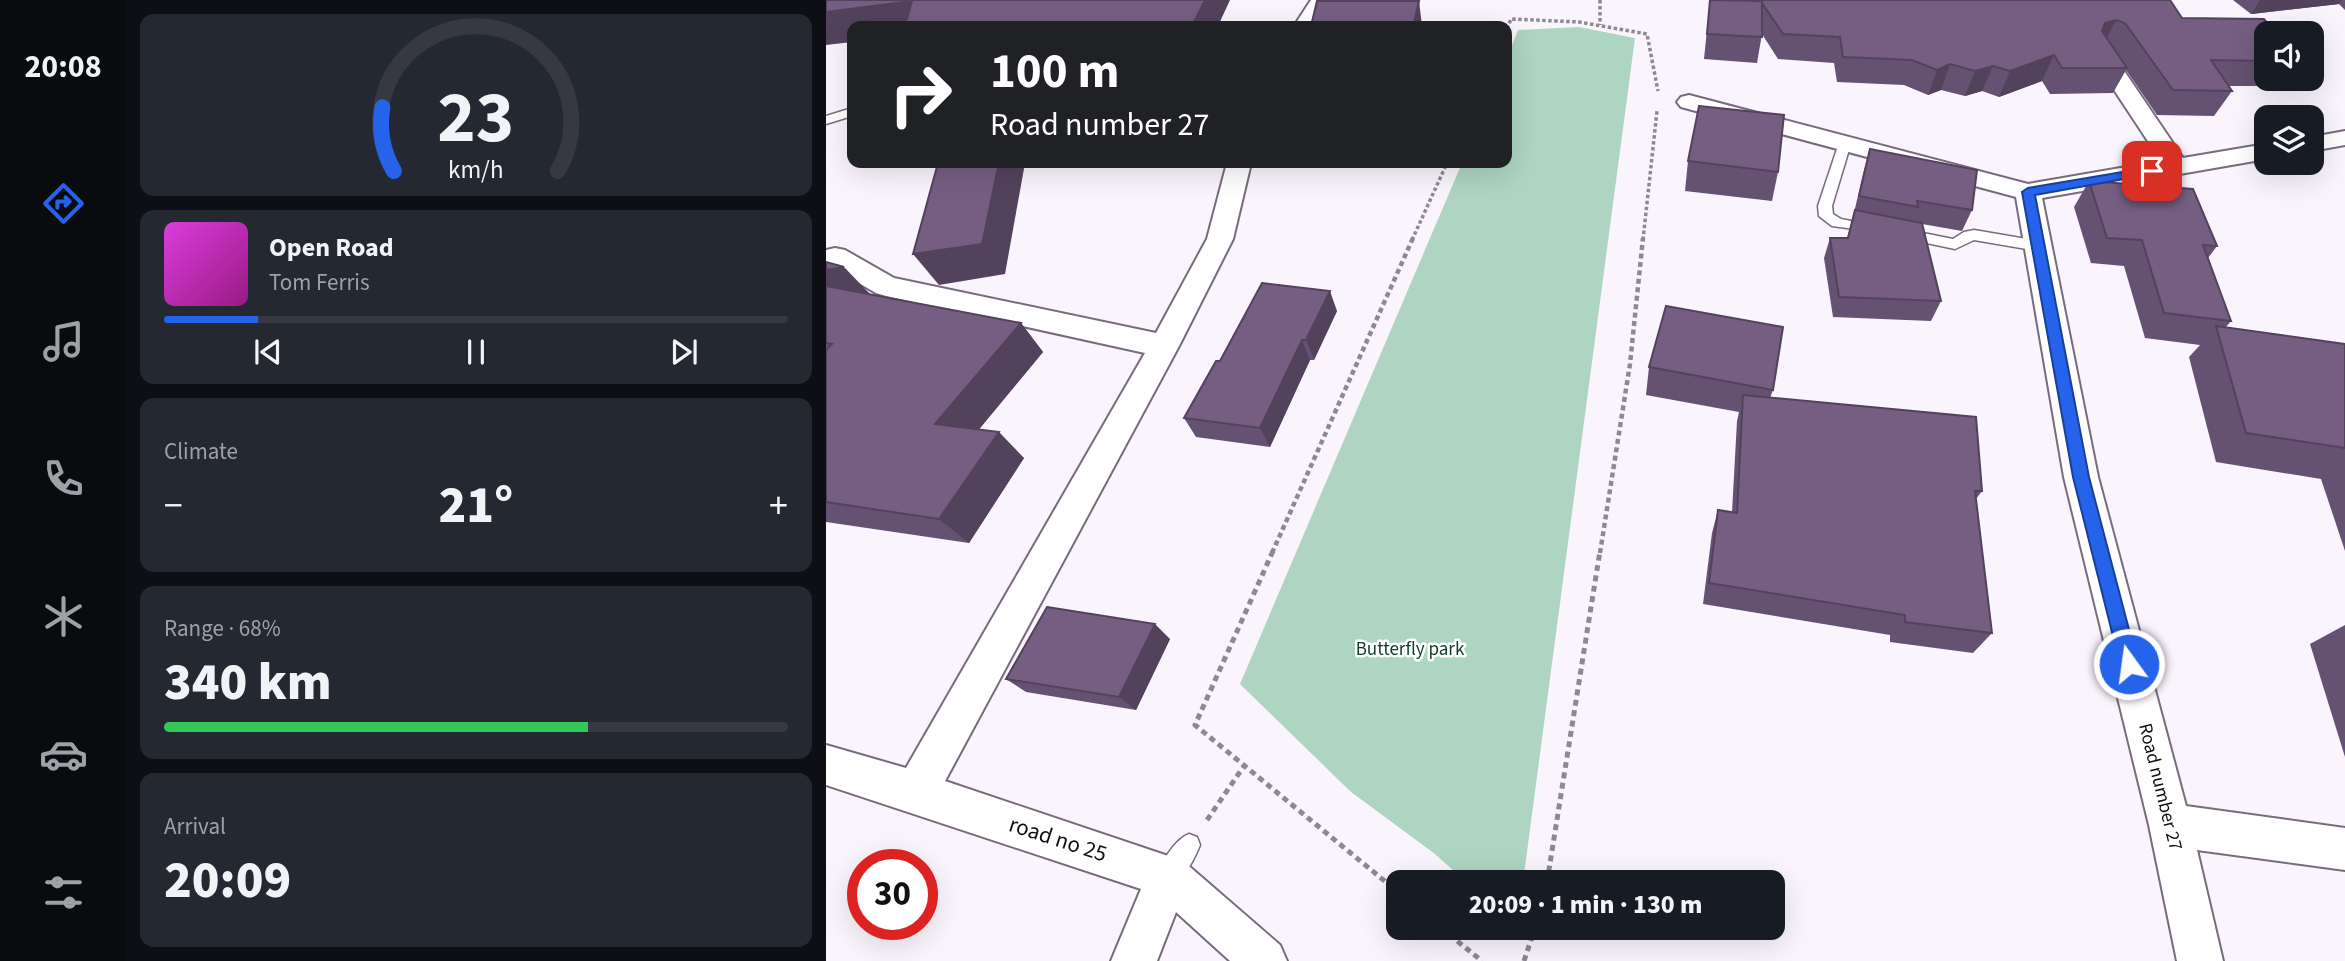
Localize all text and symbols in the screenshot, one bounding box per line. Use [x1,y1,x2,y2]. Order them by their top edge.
map controls [2254,21,2324,175]
button: sound [2254,21,2324,91]
text: 100 m [990,37,1119,107]
text: 20:08 [24,44,102,90]
icon: right [875,49,966,140]
text: 23 [438,66,514,170]
text: Road number 27 [990,102,1209,148]
button: layers [2254,105,2324,175]
pin [2122,141,2182,201]
text: km/h [448,152,504,188]
icon: arrive [2133,152,2171,190]
icon: directions [39,179,88,228]
text: Open Road [269,229,394,266]
text: Tom Ferris [269,266,370,299]
icon: music [39,317,88,366]
icon: previous [249,333,287,371]
icon: pause [457,333,495,371]
icon: next [665,333,703,371]
text: Climate [164,435,238,468]
icon: phone [39,454,88,503]
text: 21° [439,469,513,543]
text: − [164,479,183,533]
text: + [769,479,788,533]
icon: climate [39,592,88,641]
text: Range · 68% [164,612,281,645]
position arrow [2092,627,2166,701]
park label: Butterfly park [1356,636,1465,663]
text: 340 km [164,646,332,720]
street label: Road number 27 [2131,721,2189,853]
icon: car [39,730,88,779]
street label: road no 25 [1005,808,1111,870]
text: Arrival [164,810,226,843]
text: 20:09 [164,844,291,918]
speed limit sign: 30 [847,849,938,940]
icon: filters [39,868,88,917]
text: 20:09 · 1 min · 130 m [1469,886,1702,923]

